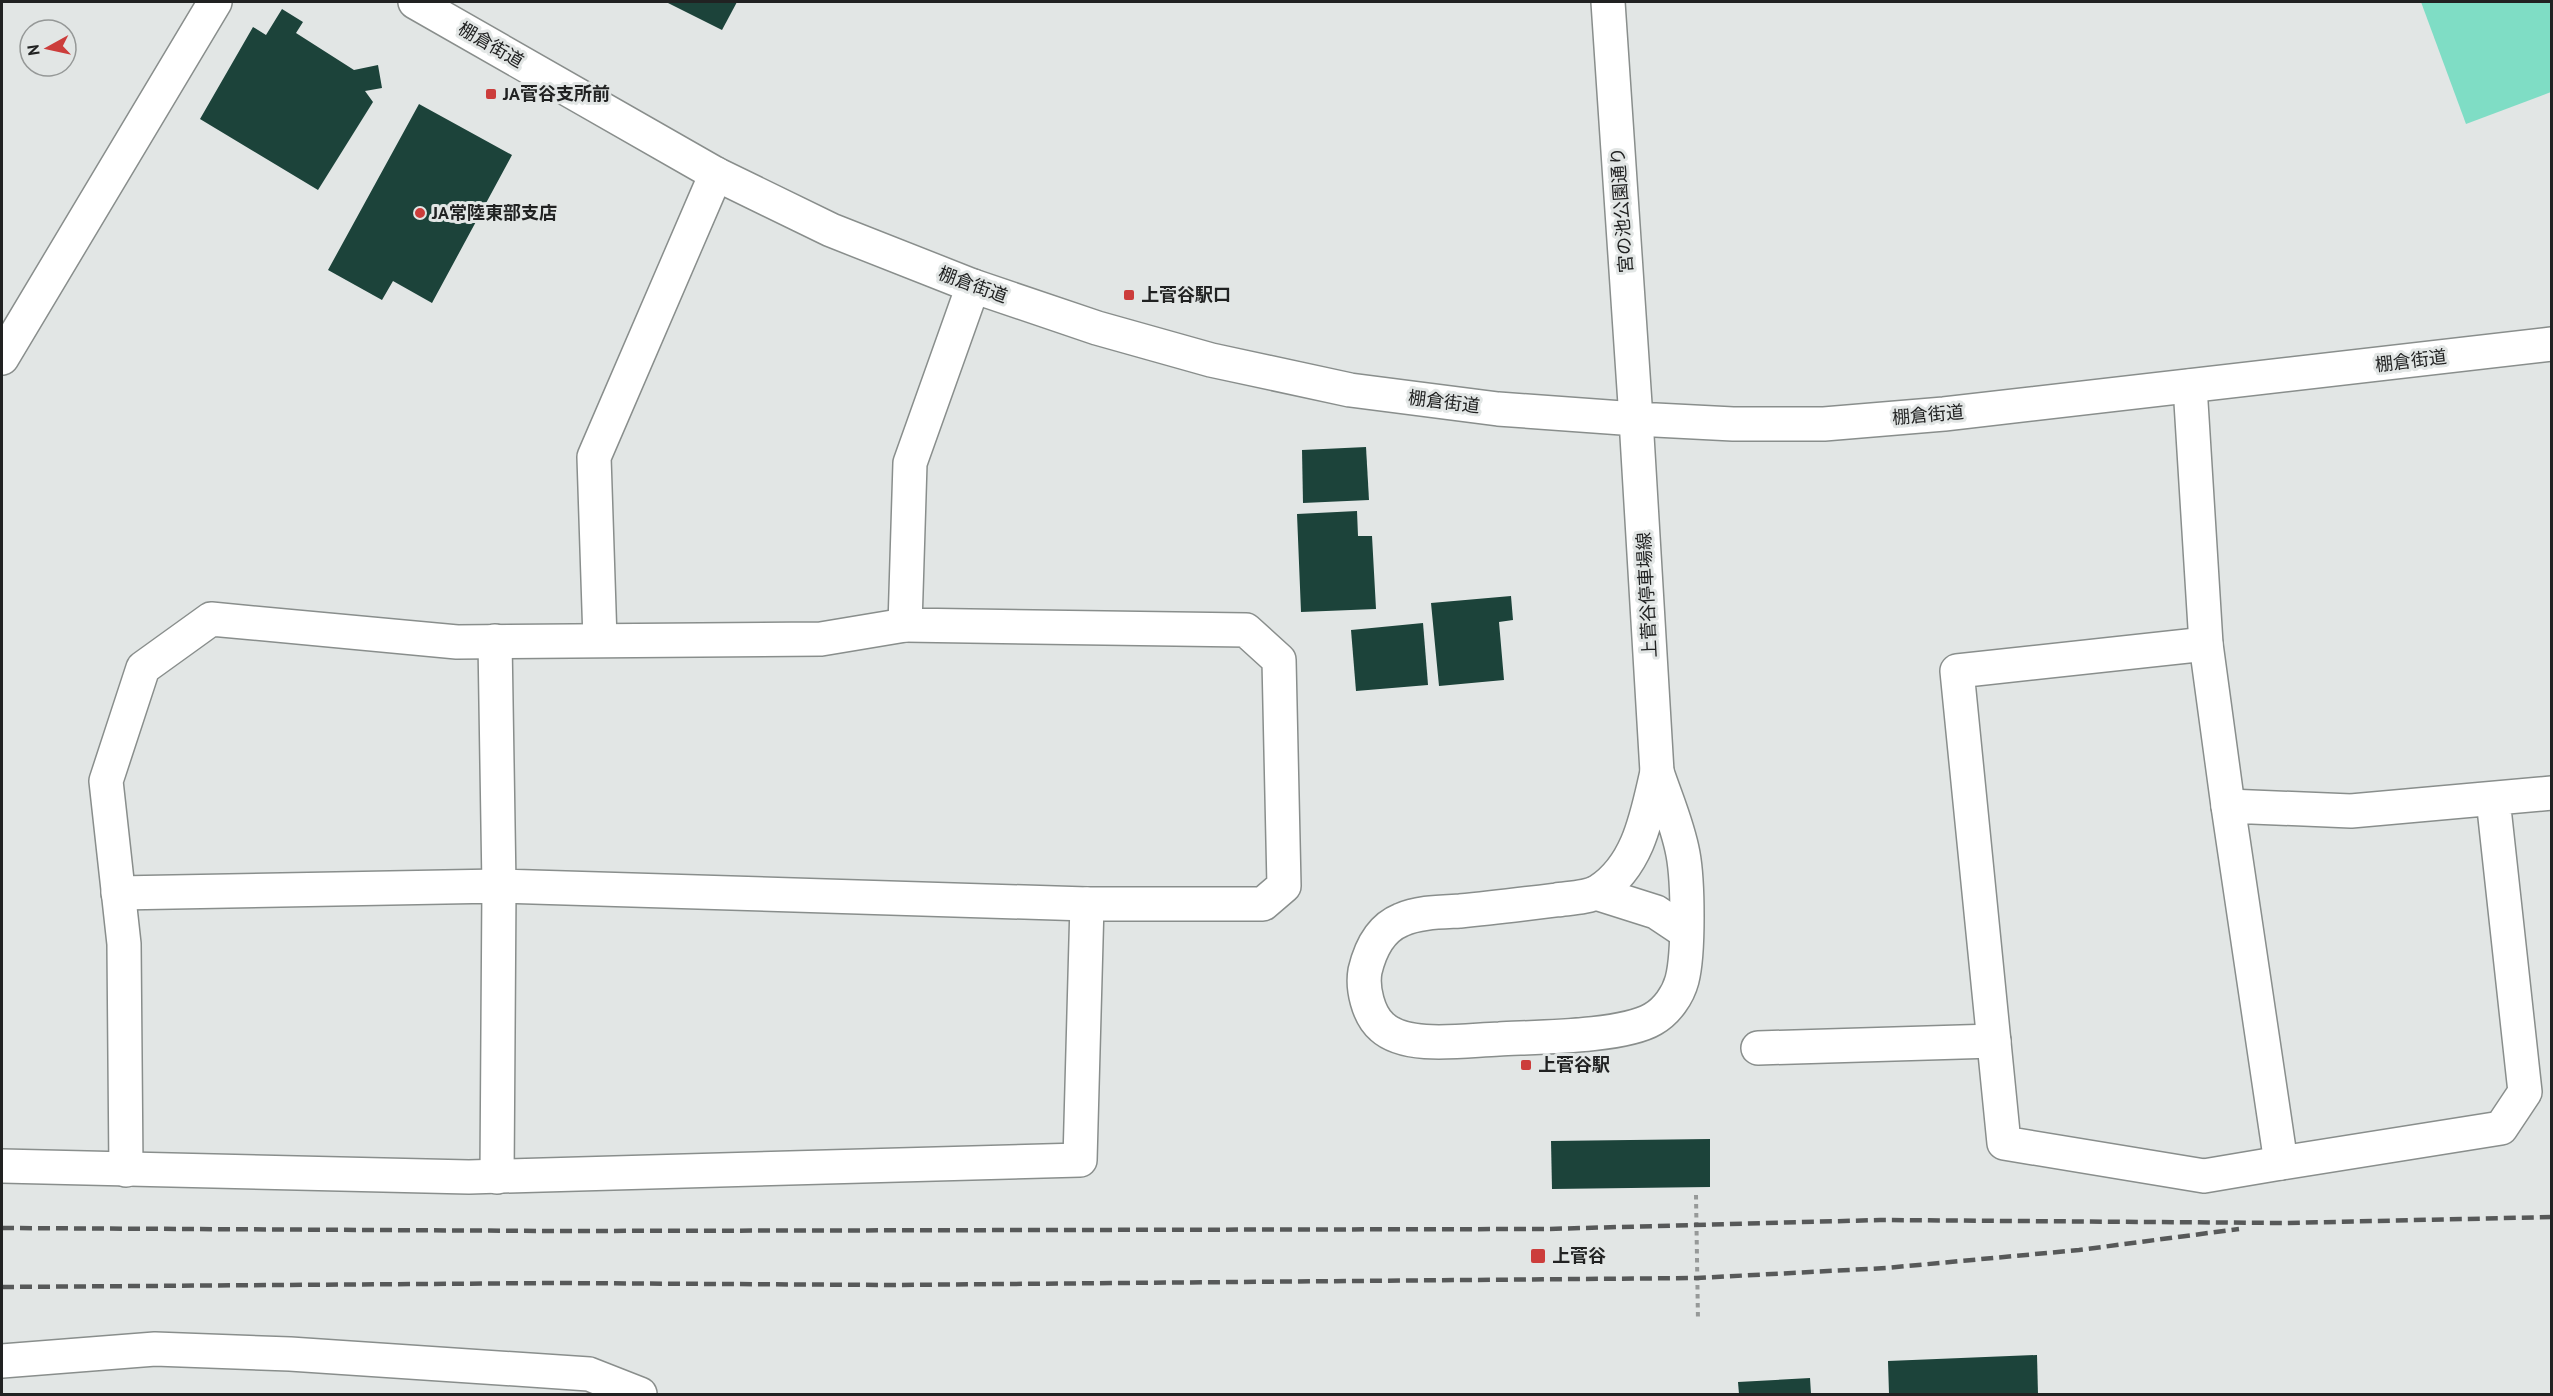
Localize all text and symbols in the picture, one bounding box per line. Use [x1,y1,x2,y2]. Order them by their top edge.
street label: 棚倉街道 [454,17,528,73]
north arrow [18,18,78,78]
text: N [23,43,44,57]
place label: JA菅谷支所前 [502,82,610,105]
marker: JA菅谷支所前 [484,87,498,101]
street label: 宮の池公園通り [1606,146,1637,274]
place label: JA常陸東部支店 [431,201,557,224]
marker: JA常陸東部支店 [413,206,427,220]
street label: 棚倉街道 [935,261,1011,308]
place label: 上菅谷駅口 [1141,283,1231,306]
marker: 上菅谷駅口 [1122,288,1136,302]
street label: 棚倉街道 [2374,345,2448,376]
street label: 棚倉街道 [1407,386,1481,417]
street label: 棚倉街道 [1891,400,1965,429]
street label: 上菅谷停車場線 [1632,532,1661,659]
place label: 上菅谷駅 [1538,1053,1610,1076]
marker: 上菅谷駅 [1519,1058,1533,1072]
place label: 上菅谷 [1552,1244,1606,1267]
marker: 上菅谷 [1529,1247,1547,1265]

